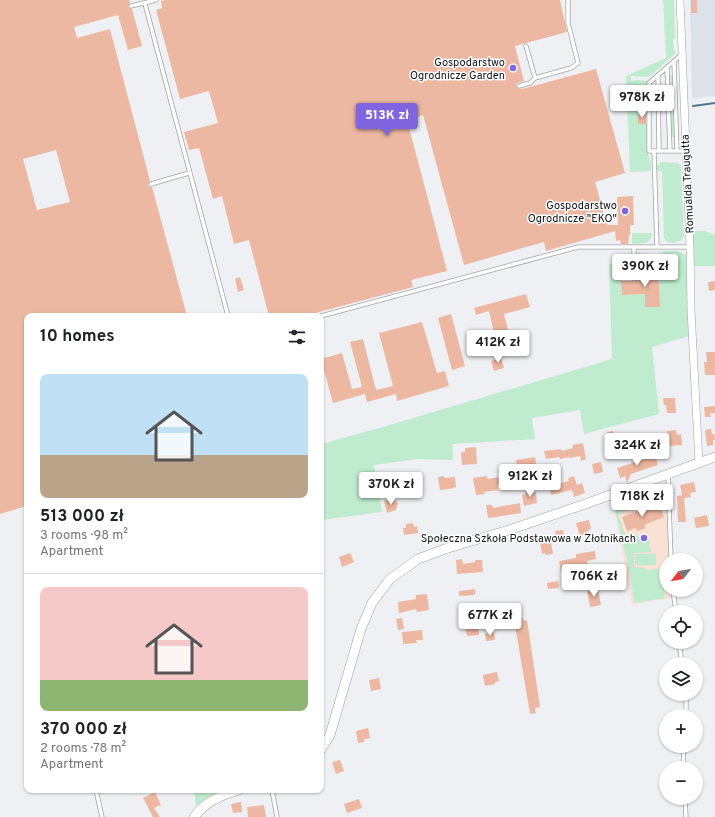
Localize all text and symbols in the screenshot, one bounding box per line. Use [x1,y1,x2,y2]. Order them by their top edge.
place label: Gospodarstwo Ogrodnicze Garden [410,56,505,83]
marker: Gospodarstwo Ogrodnicze Garden [508,63,518,73]
pin: 978K zł [605,85,679,119]
text: 978K zł [619,90,665,106]
pin: 513K zł [350,103,424,137]
text: 513K zł [365,108,409,124]
street label: Romualda Traugutta [678,134,698,234]
place label: Gospodarstwo Ogrodnicze "EKO" [528,199,617,226]
marker: Gospodarstwo Ogrodnicze "EKO" [620,206,630,216]
pin: 390K zł [608,254,682,288]
text: 390K zł [621,259,669,275]
text: 10 homes [40,326,115,348]
icon: filters [286,326,308,348]
pin: 412K zł [461,330,535,364]
text: 412K zł [476,335,520,351]
icon: home [138,400,210,472]
pin: 324K zł [600,433,674,467]
text: 324K zł [613,438,661,454]
pin: 912K zł [493,464,567,498]
text: 912K zł [508,469,552,485]
pin: 370K zł [354,472,428,506]
text: 370K zł [368,477,414,493]
pin: 718K zł [605,484,679,518]
text: 718K zł [620,489,664,505]
text: 513 000 zł [40,506,124,528]
text: 3 rooms · 98 m² [40,528,128,544]
place label: Społeczna Szkoła Podstawowa w Złotnikach [421,532,636,546]
marker: Społeczna Szkoła Podstawowa w Złotnikach [639,533,649,543]
text: Apartment [40,544,103,560]
north arrow [659,553,703,597]
map controls [659,553,703,805]
pin: 706K zł [557,564,631,598]
text: 706K zł [571,569,617,585]
pin: 677K zł [453,603,527,637]
button: locate [659,605,703,649]
text: 677K zł [467,608,513,624]
icon: home [138,613,210,685]
button: layers [659,657,703,701]
button: + [659,709,703,753]
text: 370 000 zł [40,719,127,741]
text: 2 rooms · 78 m² [40,741,126,757]
text: Apartment [40,757,103,773]
button: − [659,761,703,805]

